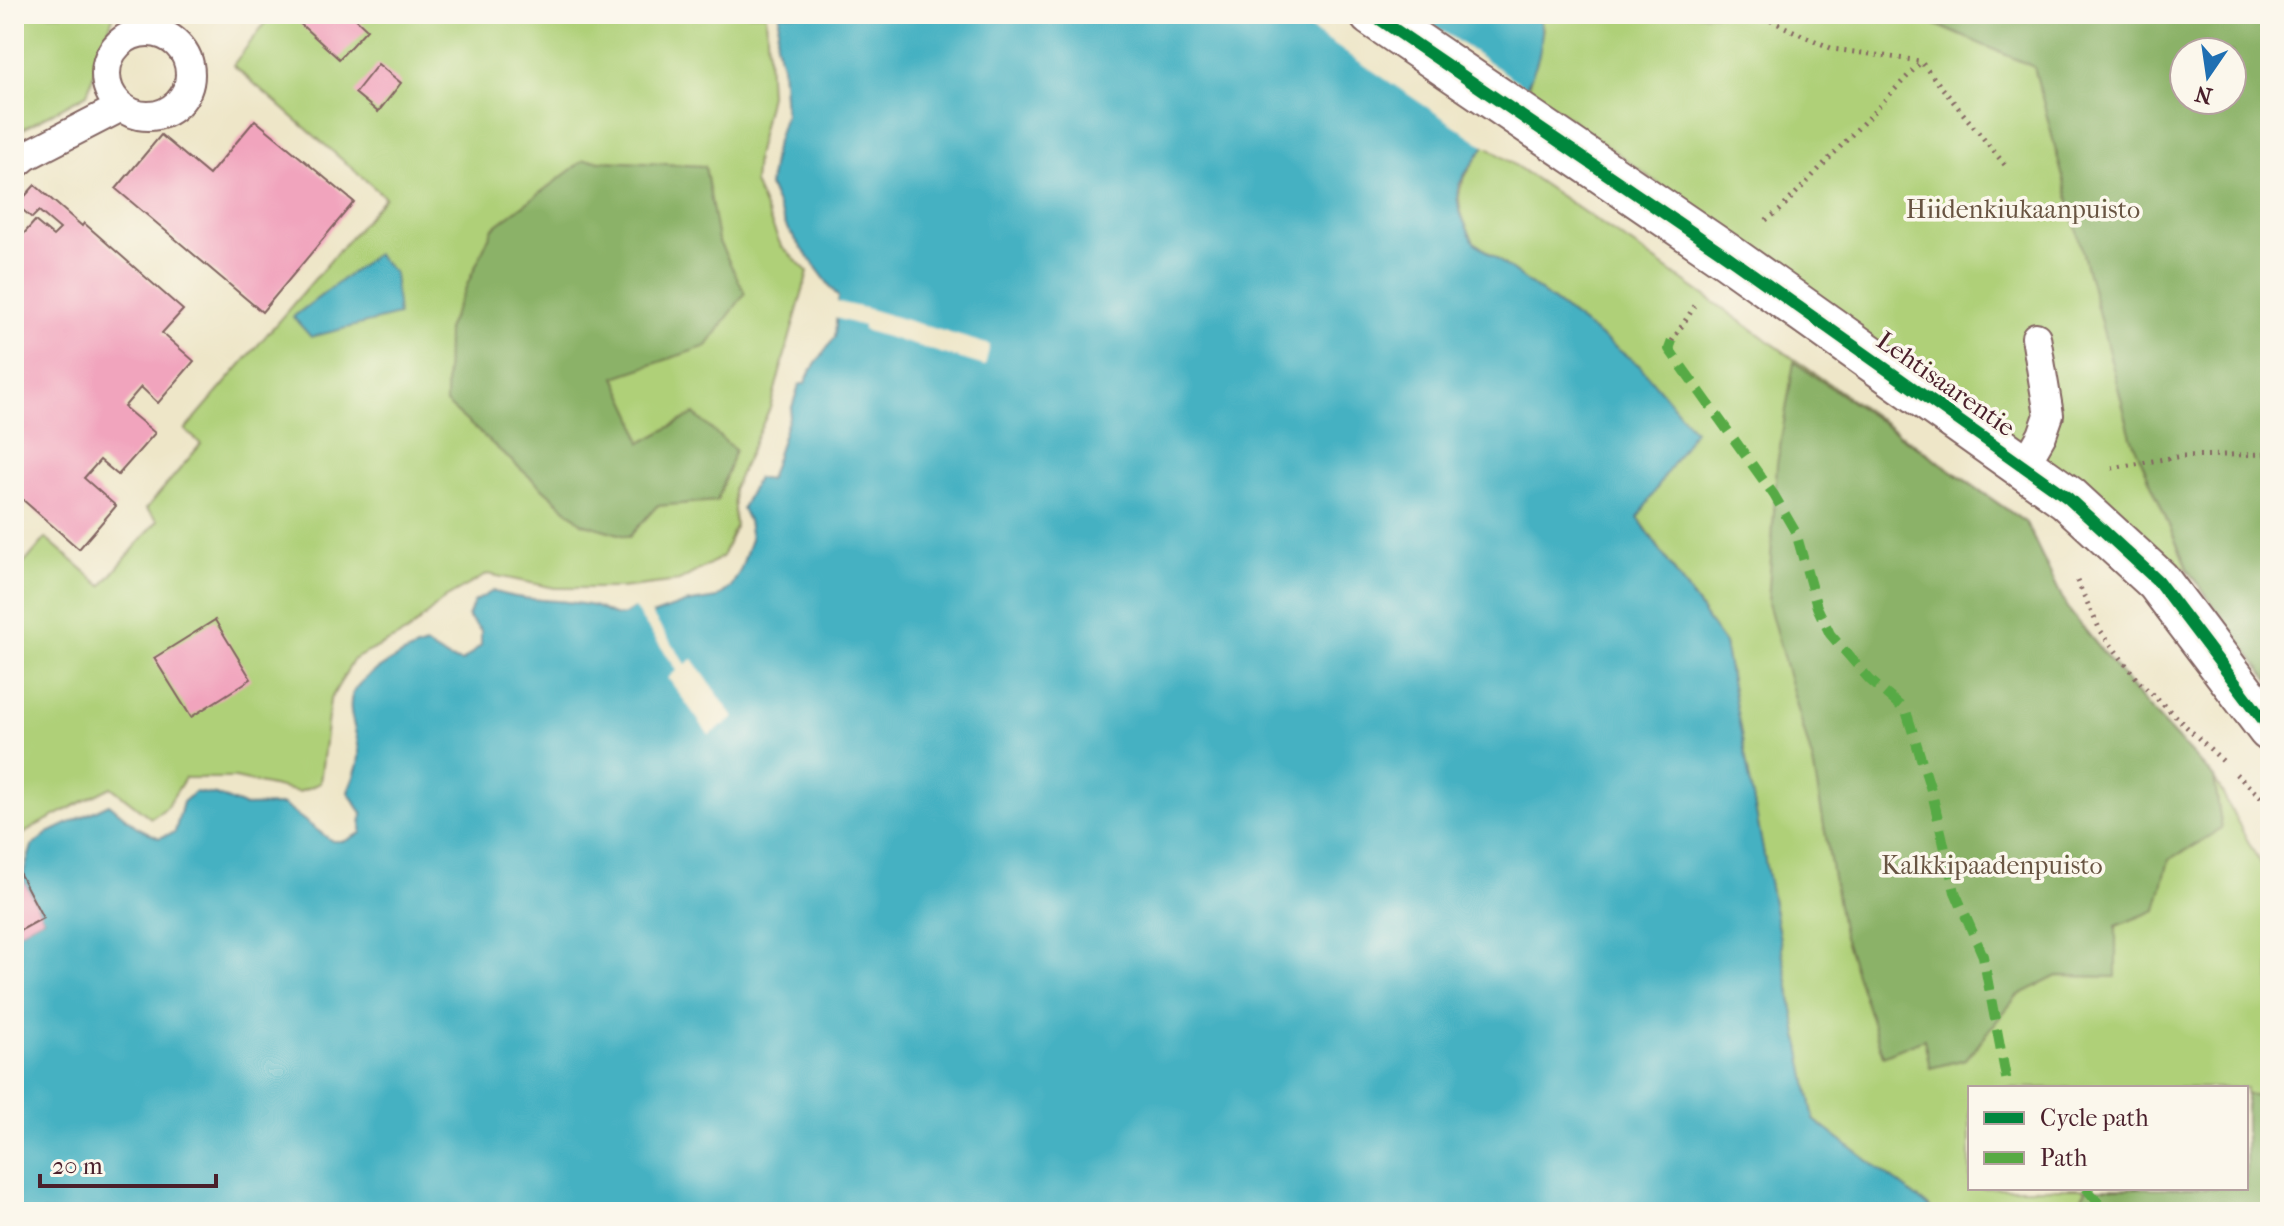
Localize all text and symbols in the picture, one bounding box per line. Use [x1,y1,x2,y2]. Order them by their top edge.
north arrow [2168,36,2248,116]
text: N [2192,80,2215,109]
park label: Hiidenkiukaanpuisto [1906,194,2140,225]
street label: Lehtisaarentie [1871,325,2021,443]
park label: Kalkkipaadenpuisto [1881,850,2103,881]
legend [1968,1086,2248,1190]
text: Cycle path [2040,1104,2149,1132]
scale bar [40,1138,216,1188]
text: Path [2040,1144,2088,1172]
text: 20 m [52,1152,103,1180]

